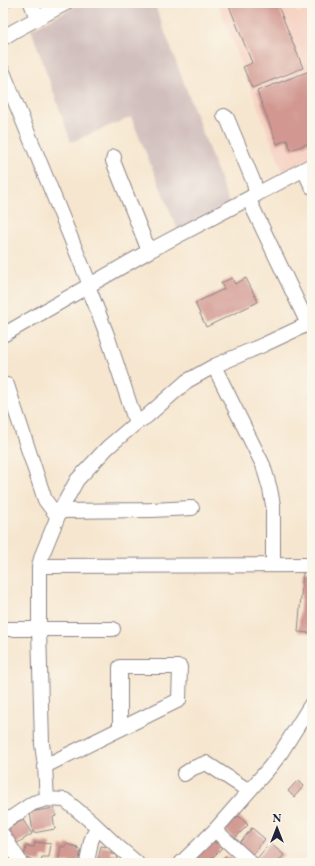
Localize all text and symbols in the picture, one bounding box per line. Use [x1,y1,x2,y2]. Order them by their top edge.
north arrow [257,808,297,848]
text: N [273,811,282,825]

